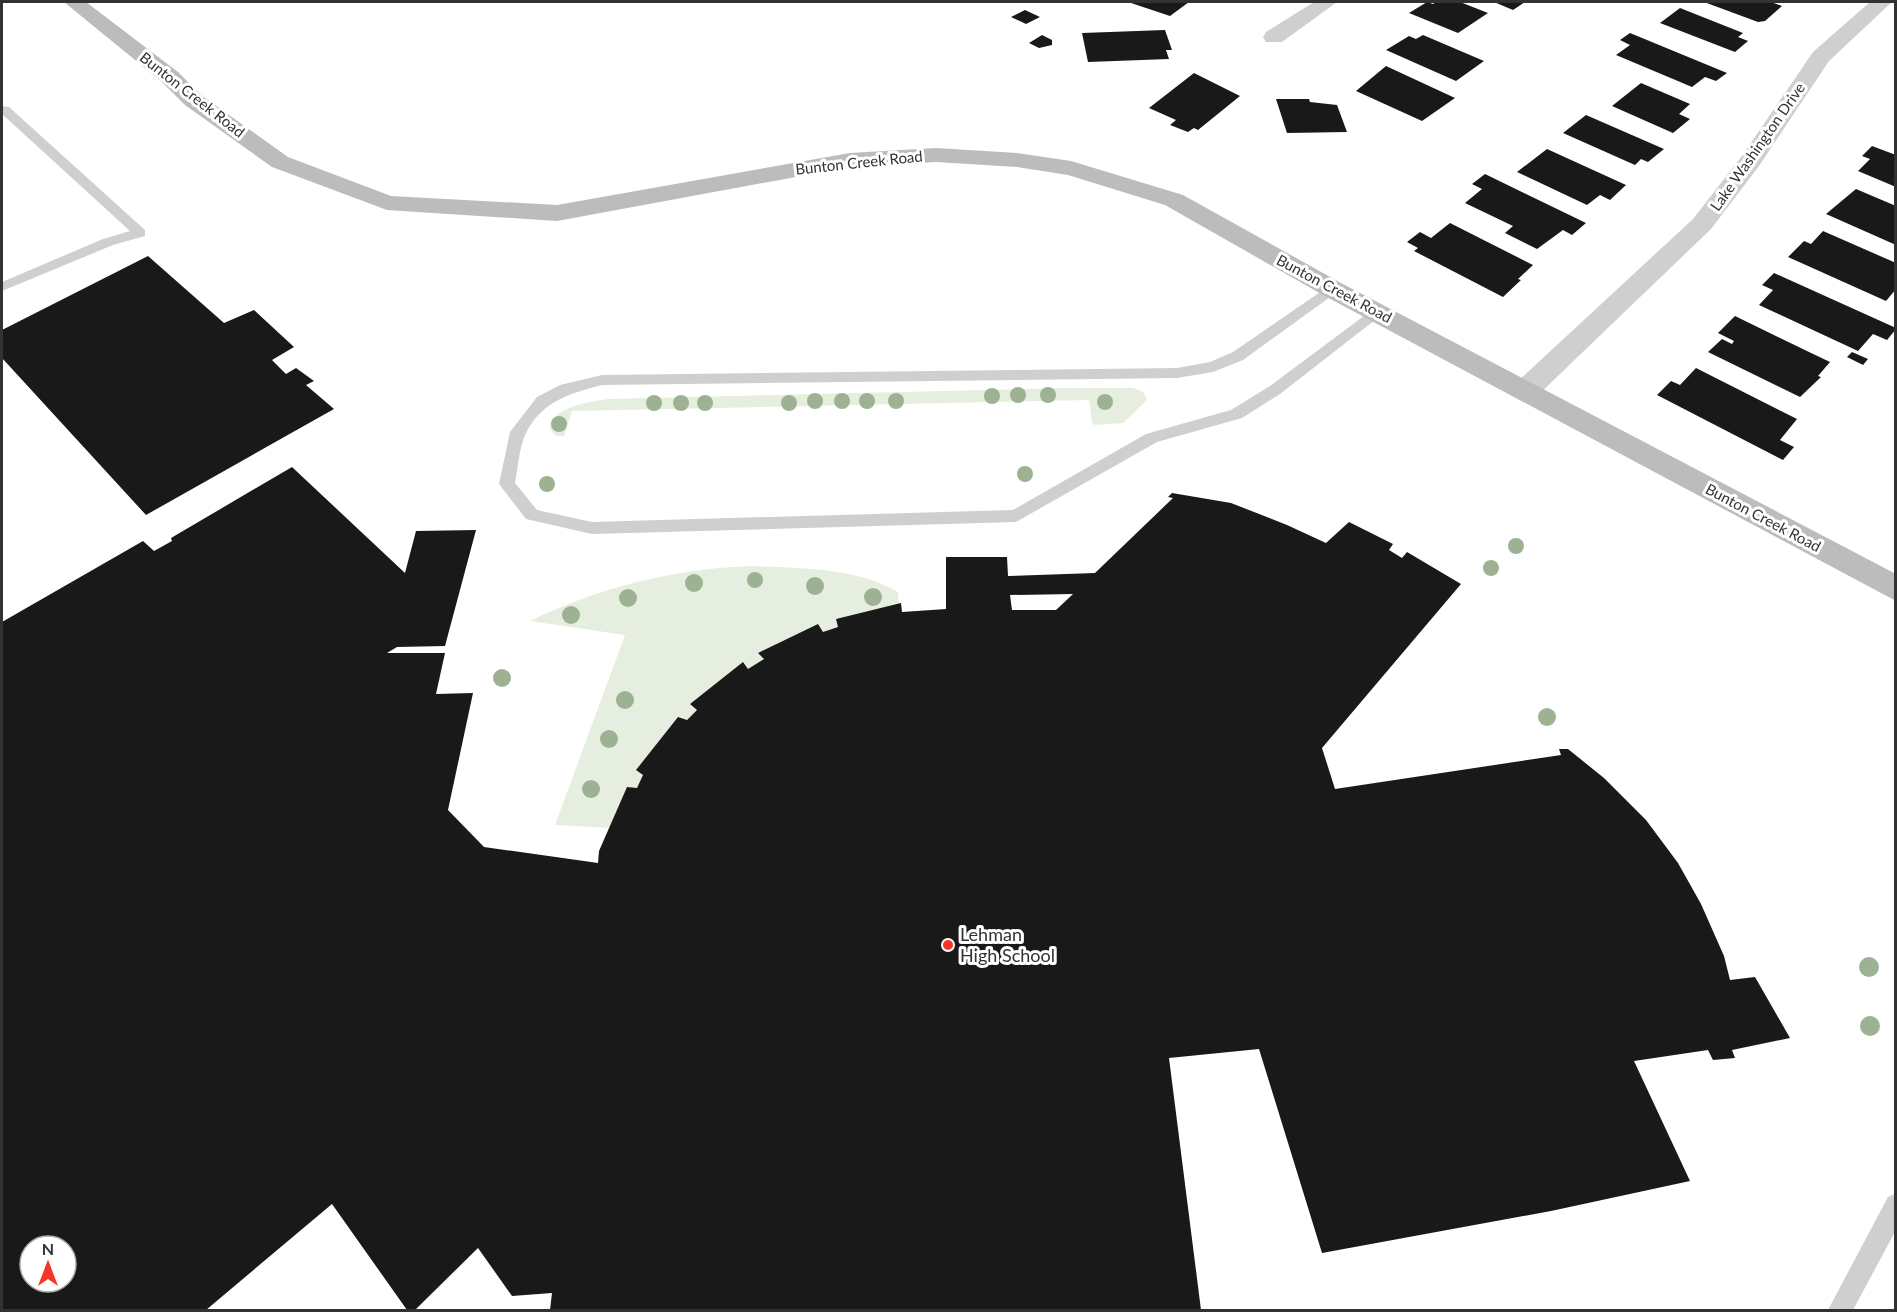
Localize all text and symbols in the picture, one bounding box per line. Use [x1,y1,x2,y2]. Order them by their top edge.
street label: Bunton Creek Road [137,48,249,141]
street label: Lake Washington Drive [1706,79,1808,214]
street label: Bunton Creek Road [794,146,923,178]
street label: Bunton Creek Road [1274,250,1395,326]
street label: Bunton Creek Road [1703,479,1824,555]
place label: Lehman High School [960,923,1055,966]
marker: Lehman High School [941,938,955,952]
north arrow [18,1234,78,1294]
text: N [42,1239,54,1258]

